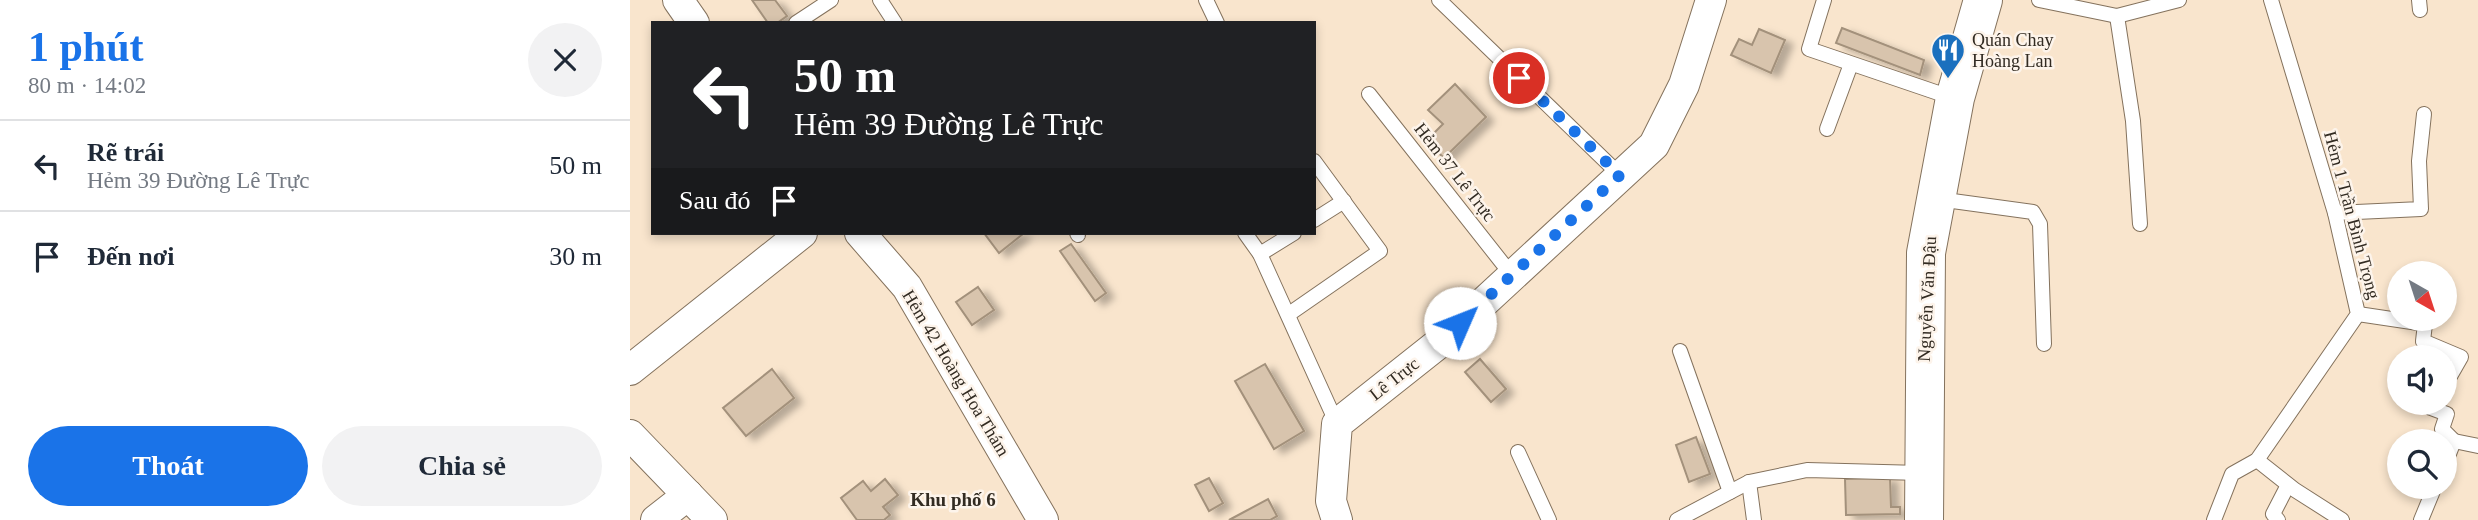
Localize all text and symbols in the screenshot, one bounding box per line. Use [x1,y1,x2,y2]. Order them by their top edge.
button: close [528,23,602,97]
text: 1 phút [28,24,144,70]
place label: Quán Chay Hoàng Lan [1972,30,2053,71]
restaurant icon: Quán Chay Hoàng Lan [1929,31,1967,80]
text: 50 m [794,48,896,103]
pin [1489,48,1549,108]
icon: left [679,49,770,140]
icon: arrive [1500,59,1538,97]
text: 80 m · 14:02 [28,73,146,98]
text: Hẻm 39 Đường Lê Trực [794,106,1103,142]
street label: Hẻm 37 Lê Trực [1410,119,1500,225]
street label: Hẻm 1 Trần Bình Trọng [2320,129,2384,301]
text: Rẽ trái [87,138,164,167]
icon: left [28,147,66,185]
text: 50 m [549,151,602,180]
text: Hẻm 39 Đường Lê Trực [87,168,309,193]
icon: arrive [765,182,803,220]
text: Sau đó [679,186,751,215]
street label: Nguyễn Văn Đậu [1914,236,1940,362]
icon: arrive [28,238,66,276]
text: Đến nơi [87,242,174,271]
text: 30 m [549,242,602,271]
north arrow [2387,261,2457,331]
map controls [2387,261,2457,499]
street label: Hẻm 42 Hoàng Hoa Thám [898,286,1014,460]
position arrow [1423,286,1497,360]
button: sound [2387,345,2457,415]
street label: Lê Trực [1365,353,1423,405]
button: Thoát [28,426,308,506]
button: Chia sẻ [322,426,602,506]
button: search [2387,429,2457,499]
district label: Khu phố 6 [910,489,996,510]

